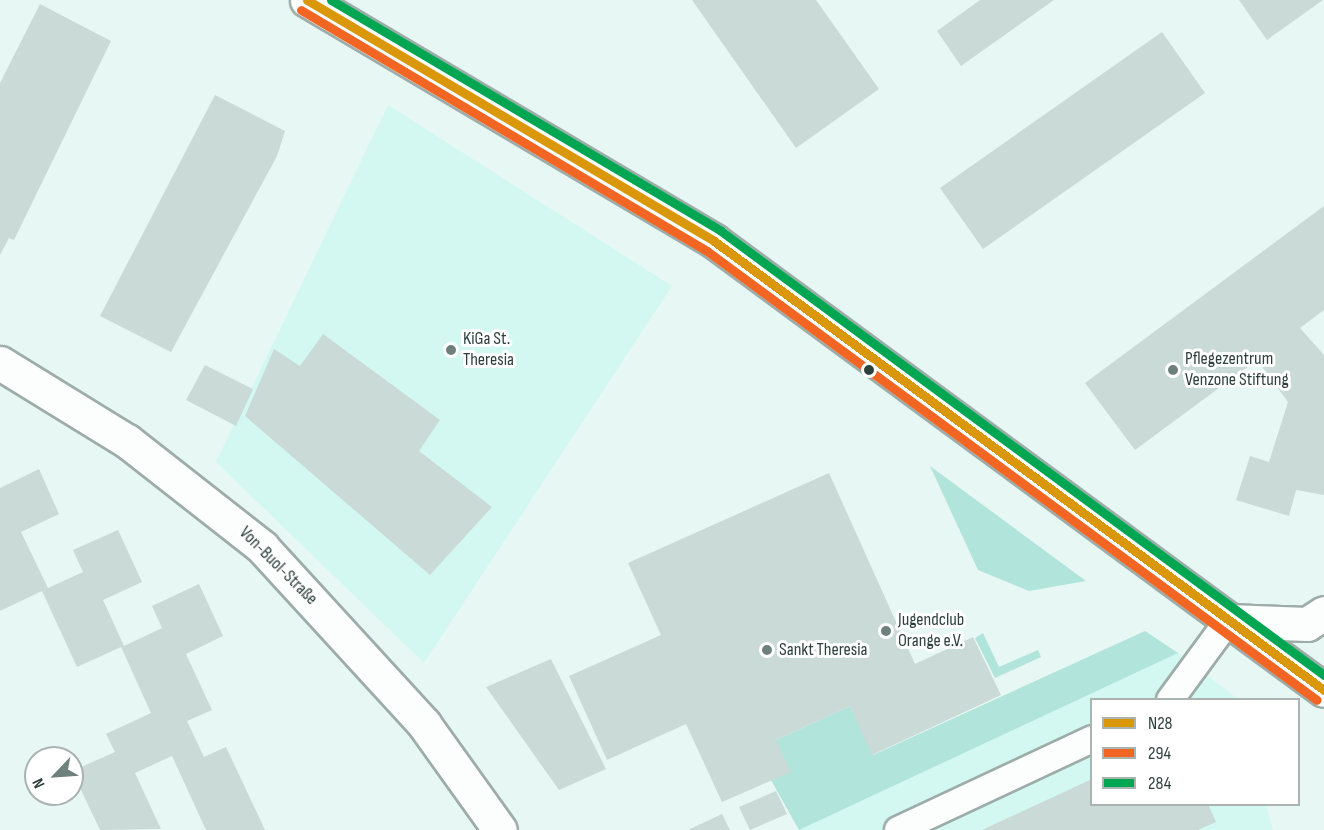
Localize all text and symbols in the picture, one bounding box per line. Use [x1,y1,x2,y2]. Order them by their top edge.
place label: KiGa St. Theresia [463,329,514,372]
marker: KiGa St. Theresia [444,343,458,357]
place label: Pflegezentrum Venzone Stiftung [1185,349,1289,392]
marker: Pflegezentrum Venzone Stiftung [1166,363,1180,377]
unlabelled marker [863,364,875,376]
street label: Von-Buol-Straße [234,522,322,610]
place label: Jugendclub Orange e.V. [898,610,964,652]
marker: Jugendclub Orange e.V. [879,624,893,638]
place label: Sankt Theresia [779,639,868,661]
marker: Sankt Theresia [760,643,774,657]
legend [1090,698,1300,806]
text: N28 [1148,713,1172,734]
text: 294 [1148,743,1171,764]
north arrow [24,746,84,806]
text: 284 [1148,773,1171,794]
text: N [29,775,49,791]

